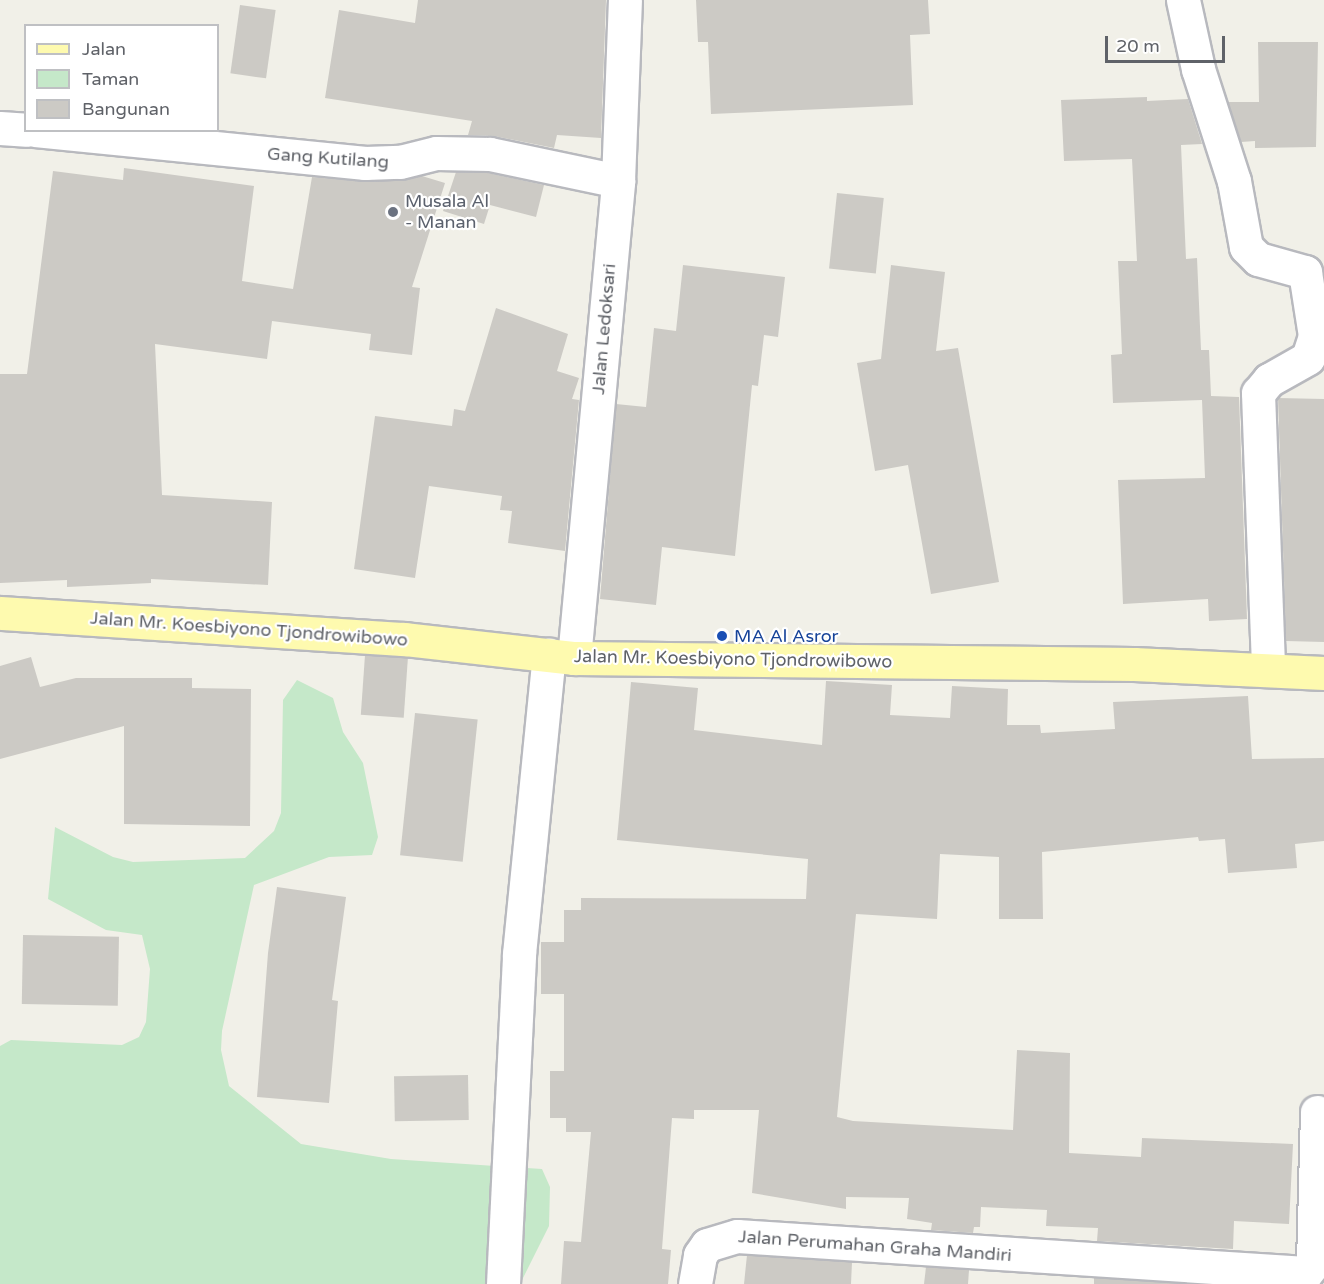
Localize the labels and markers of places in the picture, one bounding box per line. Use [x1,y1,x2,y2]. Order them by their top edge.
place label: Musala Al - Manan [405,191,489,234]
marker: Musala Al - Manan [386,205,400,219]
place label: MA Al Asror [734,625,839,647]
marker: MA Al Asror [715,629,729,643]

